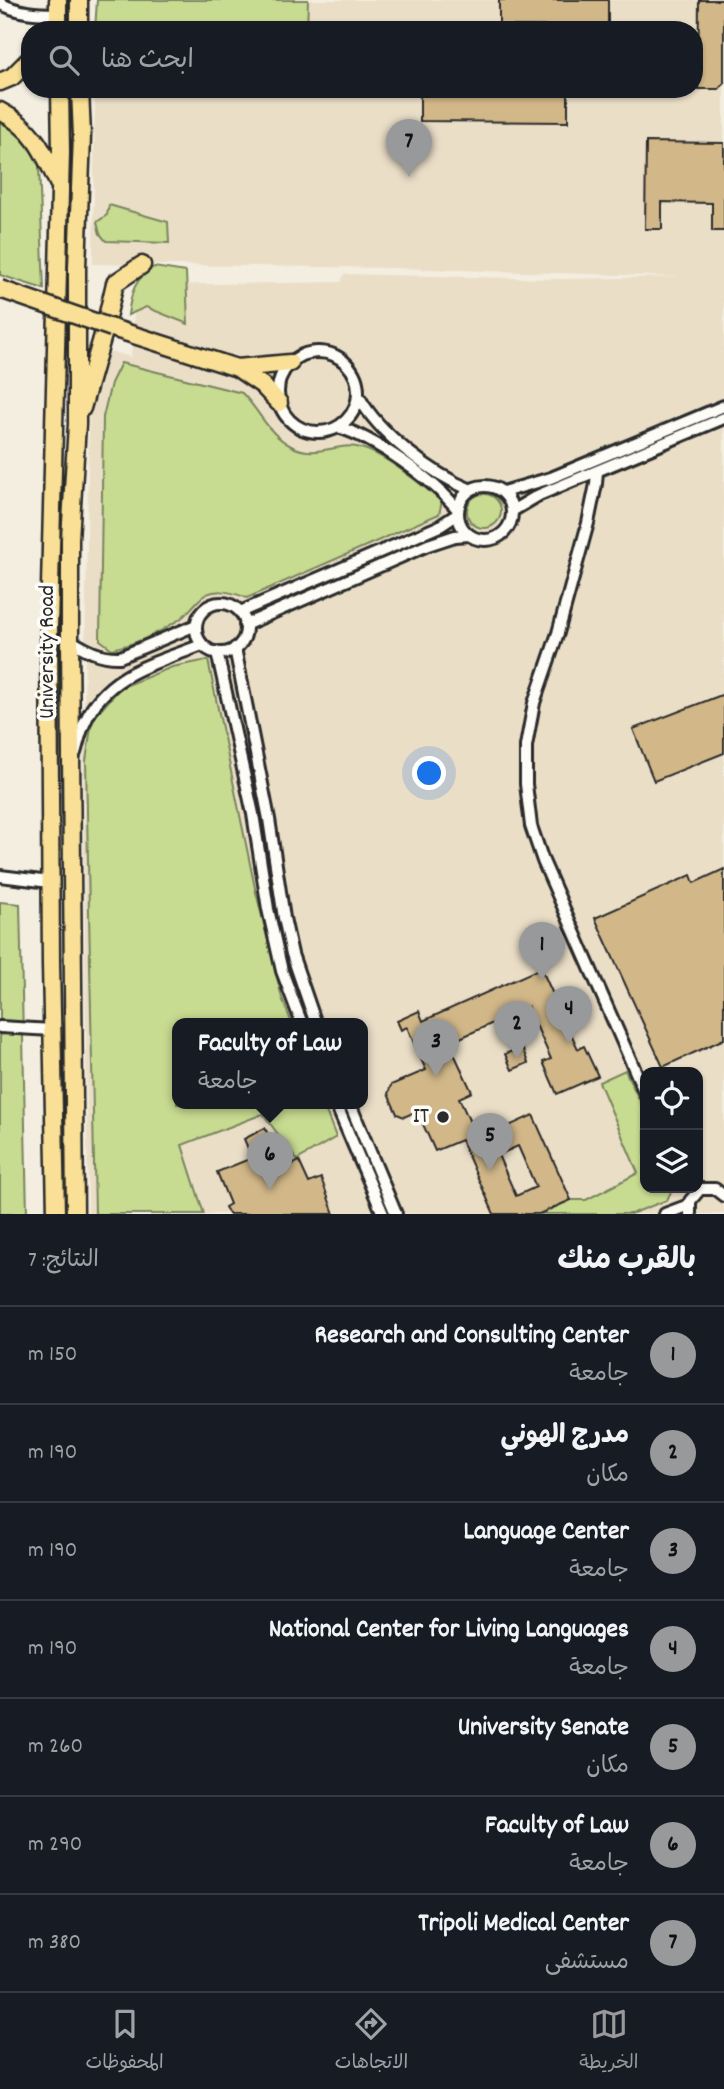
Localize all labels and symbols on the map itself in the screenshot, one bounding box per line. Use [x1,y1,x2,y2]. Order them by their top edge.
pin: 7 [386,119,432,177]
street label: University Road [32,585,65,719]
your location [412,756,446,790]
pin: 1 [519,922,565,980]
pin: 4 [546,986,592,1044]
pin: 2 [494,1001,540,1059]
pin: 3 [413,1019,459,1077]
place label: IT [413,1101,429,1134]
marker: IT [435,1109,451,1125]
pin: 5 [467,1113,513,1171]
pin: 6 [247,1132,293,1190]

